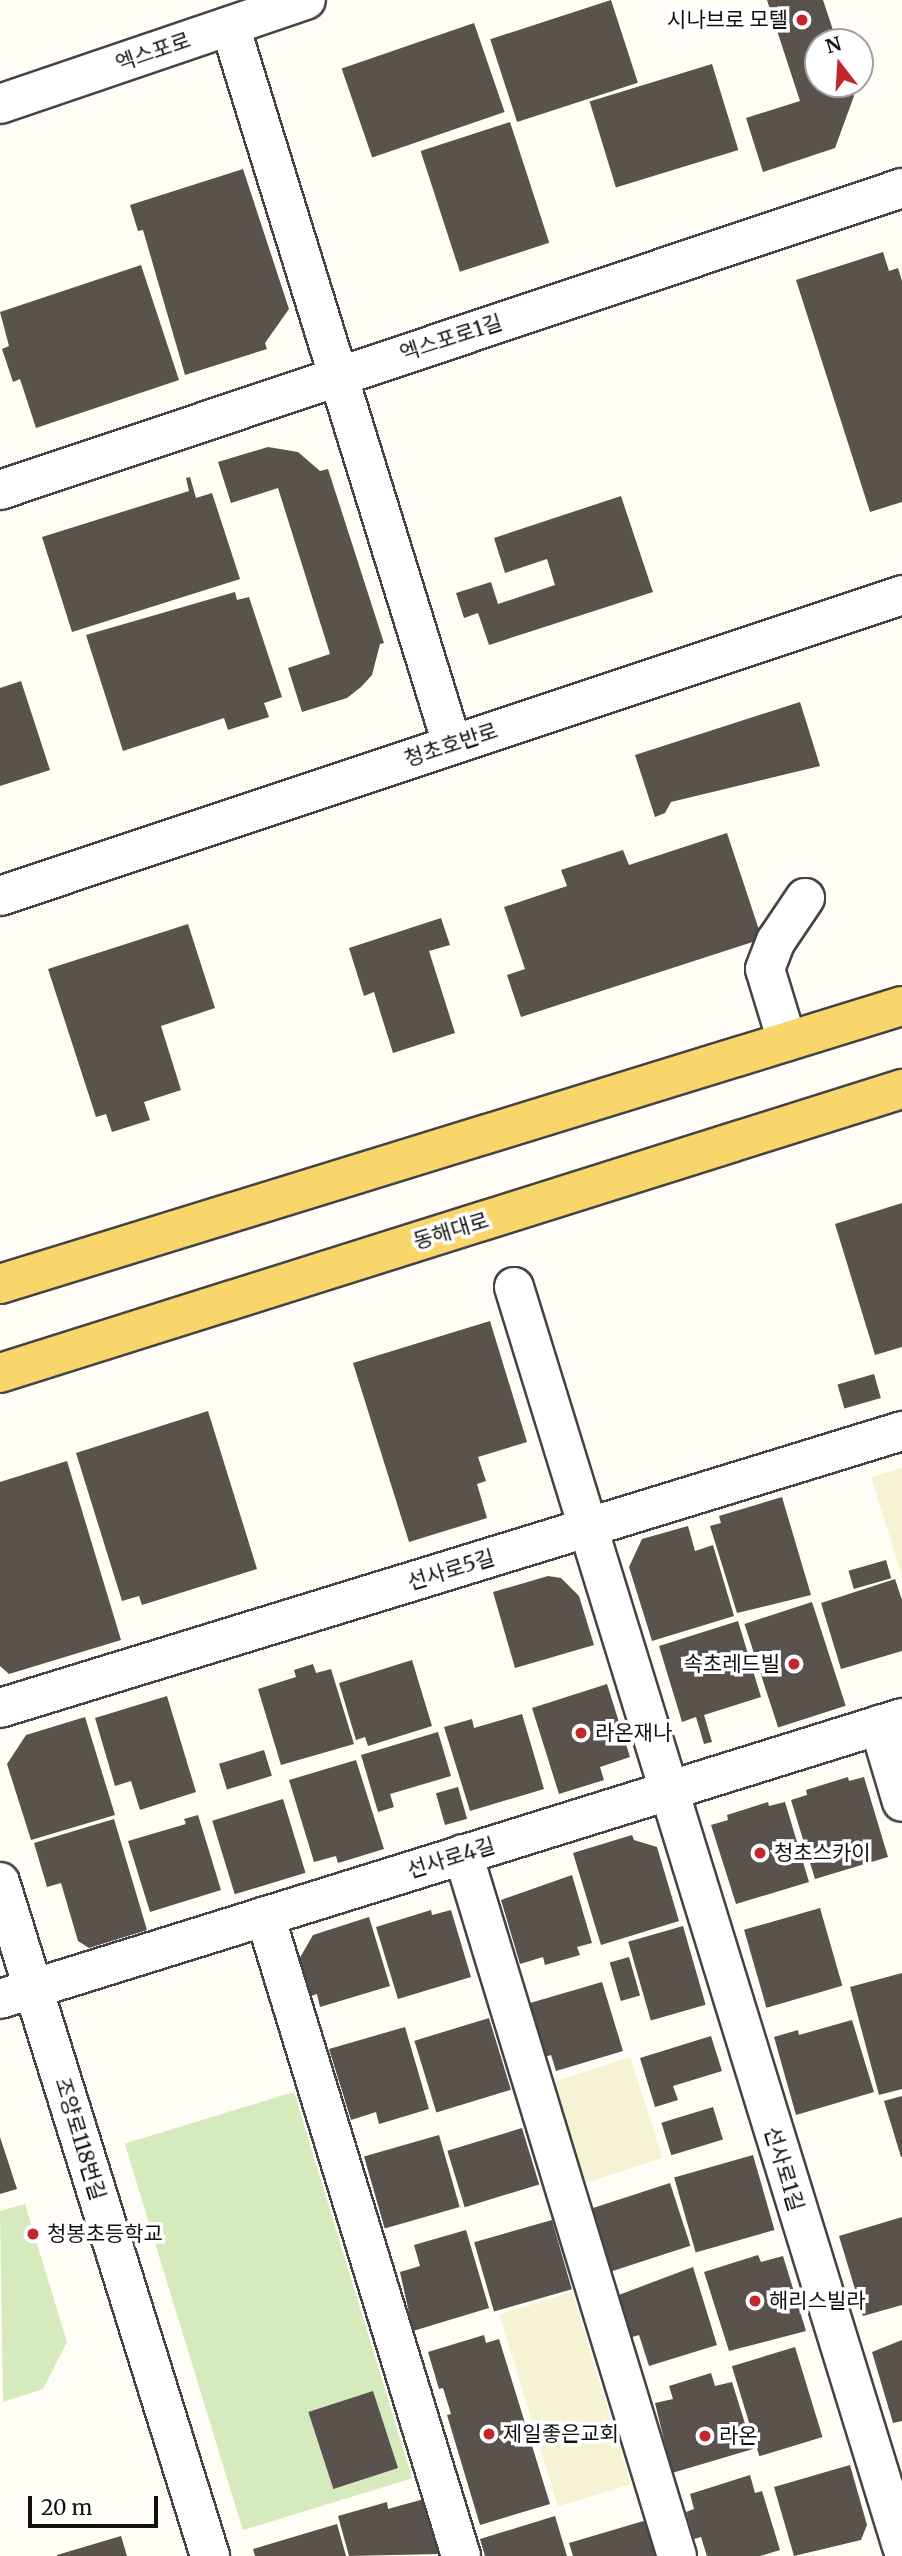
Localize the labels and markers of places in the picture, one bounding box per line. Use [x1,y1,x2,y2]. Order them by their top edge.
place label: 시나브로 모텔 [667,7,788,33]
marker: 시나브로 모텔 [794,12,810,28]
place label: 속초레드빌 [683,1651,780,1677]
marker: 속초레드빌 [786,1656,802,1672]
place label: 라온재나 [595,1720,672,1746]
marker: 라온재나 [573,1725,589,1741]
place label: 청초스카이 [774,1840,871,1866]
marker: 청초스카이 [752,1845,768,1861]
place label: 청봉초등학교 [47,2221,163,2247]
marker: 청봉초등학교 [25,2226,41,2242]
place label: 해리스빌라 [769,2288,866,2314]
marker: 해리스빌라 [747,2293,763,2309]
place label: 제일좋은교회 [503,2421,619,2447]
place label: 라온 [719,2423,758,2449]
marker: 제일좋은교회 [481,2426,497,2442]
marker: 라온 [697,2428,713,2444]

